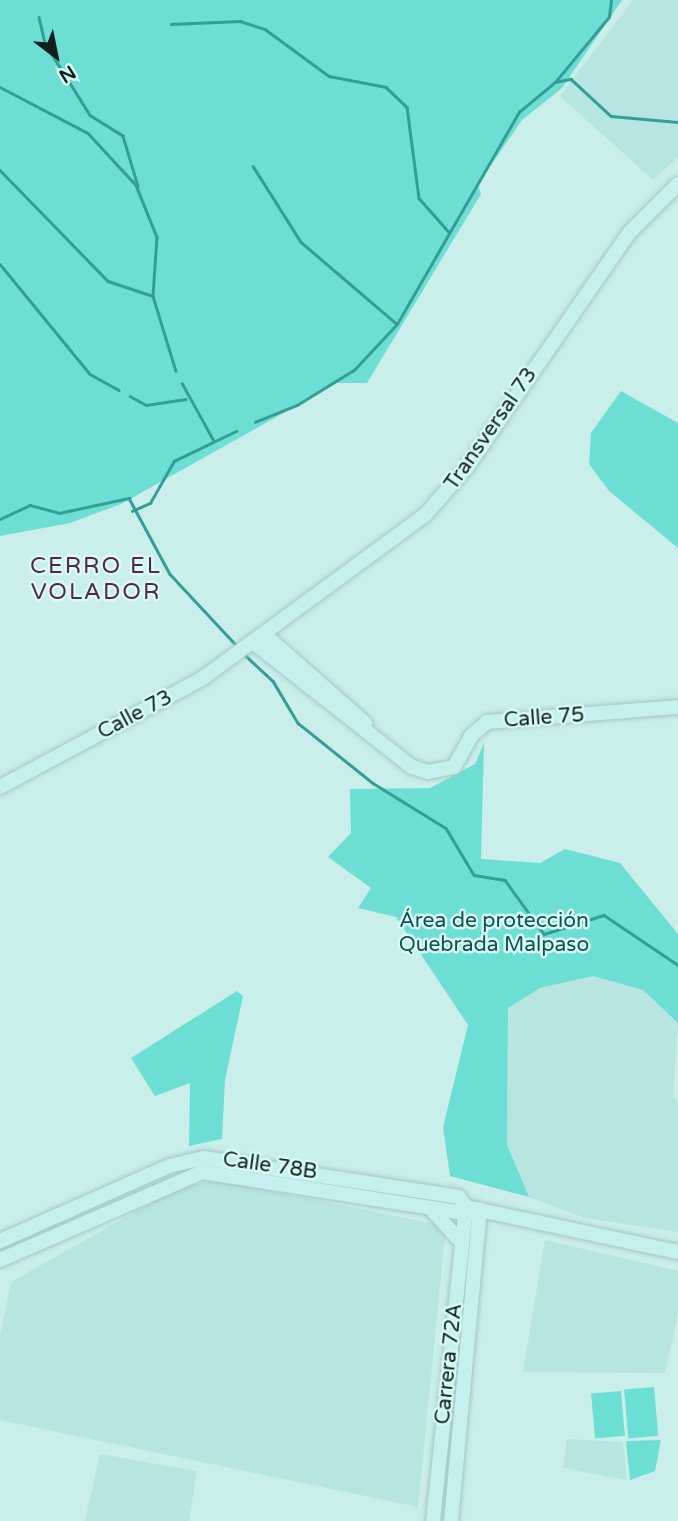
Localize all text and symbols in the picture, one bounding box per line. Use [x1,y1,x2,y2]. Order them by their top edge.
north arrow [21,21,91,91]
text: N [55,60,79,87]
street label: Transversal 73 [439,363,543,495]
district label: CERRO EL VOLADOR [31,552,161,606]
street label: Calle 73 [94,685,176,745]
street label: Calle 75 [503,703,585,733]
park label: Área de protección Quebrada Malpaso [399,908,589,958]
street label: Calle 78B [221,1147,319,1185]
street label: Carrera 72A [430,1302,468,1426]

